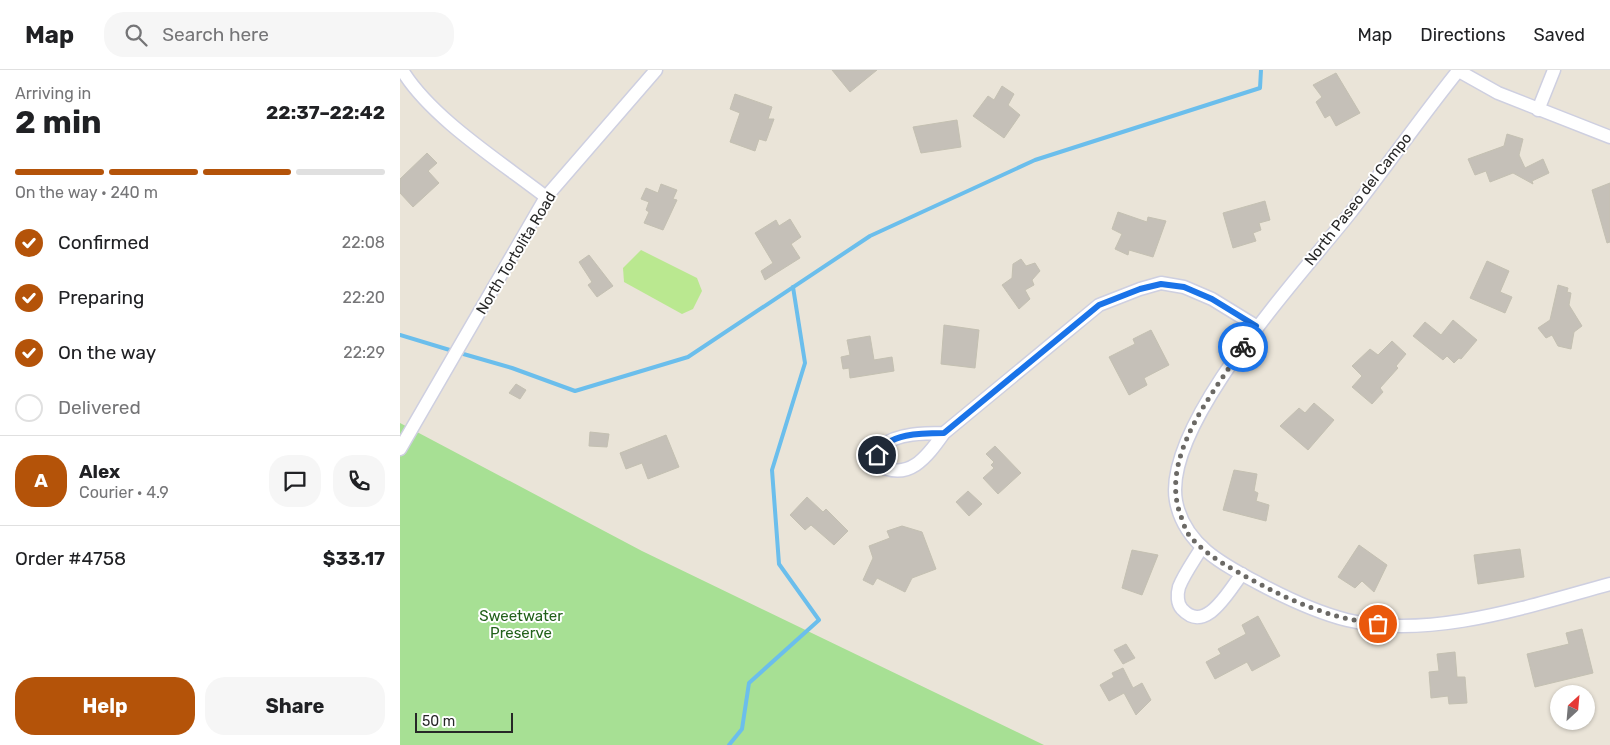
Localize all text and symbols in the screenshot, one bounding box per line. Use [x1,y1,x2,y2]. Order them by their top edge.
search box [104,12,454,57]
text: Map [25,21,74,49]
icon: search [122,21,150,49]
text: Search here [162,23,269,46]
text: Map [1357,24,1392,46]
text: Directions [1420,24,1506,46]
text: Saved [1534,24,1585,46]
text: Arriving in [15,84,91,103]
text: 22:37–22:42 [266,101,385,124]
text: 2 min [15,103,102,141]
street label: North Paseo del Campo [1301,129,1415,269]
text: On the way · 240 m [15,183,158,202]
street label: North Tortolita Road [472,188,560,318]
icon: check [15,229,43,257]
text: Confirmed [58,231,149,254]
text: 22:08 [342,233,385,252]
icon: check [15,284,43,312]
text: Preparing [58,286,144,309]
text: 22:20 [343,288,385,307]
courier [1218,322,1268,372]
icon: bike [1229,333,1257,361]
icon: check [15,339,43,367]
text: On the way [58,341,156,364]
text: 22:29 [343,343,385,362]
text: Delivered [58,396,141,419]
pin [856,434,898,476]
icon: home [863,441,891,469]
button: chat [269,455,321,507]
button: phone [333,455,385,507]
text: Alex [79,460,120,483]
text: A [34,469,48,492]
text: Courier · 4.9 [79,483,169,502]
text: Order #4758 [15,547,126,570]
text: $33.17 [323,547,385,570]
pin [1357,603,1399,645]
park label: Sweetwater Preserve [479,607,563,642]
icon: bag [1364,610,1392,638]
button: Help [15,677,195,735]
button: Share [205,677,385,735]
north arrow [1550,685,1595,730]
map controls [1550,685,1595,730]
scale bar [415,710,512,733]
text: 50 m [422,713,455,730]

